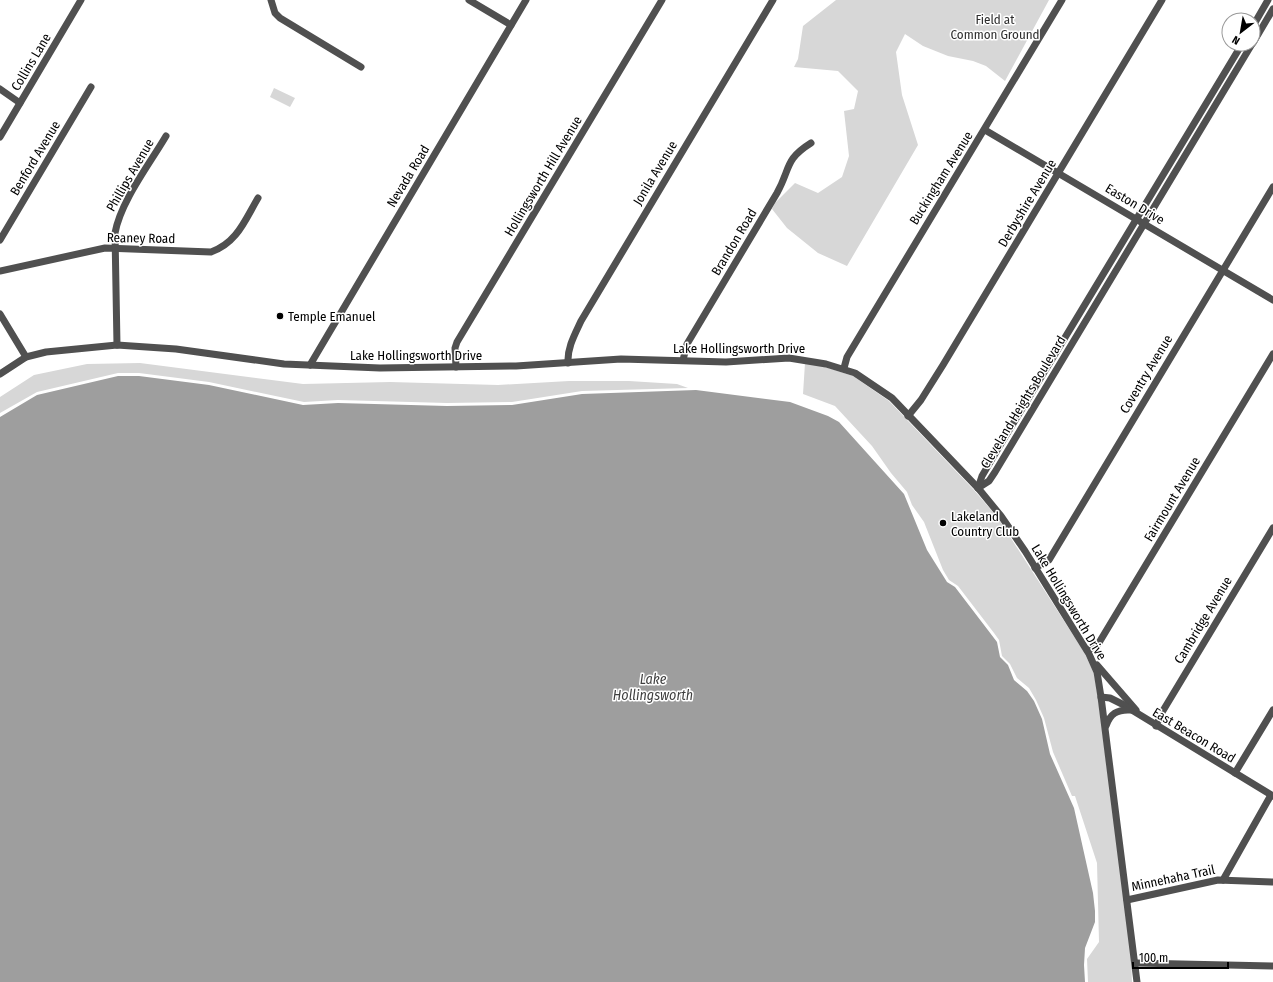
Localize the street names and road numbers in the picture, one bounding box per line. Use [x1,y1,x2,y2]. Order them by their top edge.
street label: Collins Lane [8,31,54,93]
street label: Hollingsworth Hill Avenue [501,113,585,239]
street label: Benford Avenue [7,118,63,198]
street label: Buckingham Avenue [906,129,976,227]
street label: Phillips Avenue [103,136,157,214]
street label: Jonila Avenue [630,138,680,208]
street label: Nevada Road [384,142,432,210]
street label: Derbyshire Avenue [995,156,1059,250]
street label: Easton Drive [1103,181,1167,227]
street label: Brandon Road [708,206,760,278]
street label: Reaney Road [107,230,175,246]
street label: Coventry Avenue [1117,332,1175,416]
street label: Cleveland Heights Boulevard [977,333,1069,471]
street label: Lake Hollingsworth Drive [673,341,805,356]
street label: Lake Hollingsworth Drive [350,348,482,363]
street label: Fairmount Avenue [1141,454,1203,544]
street label: Lake Hollingsworth Drive [1029,541,1109,663]
street label: Cambridge Avenue [1171,574,1235,666]
street label: East Beacon Road [1150,704,1238,766]
street label: Minnehaha Trail [1130,862,1217,894]

